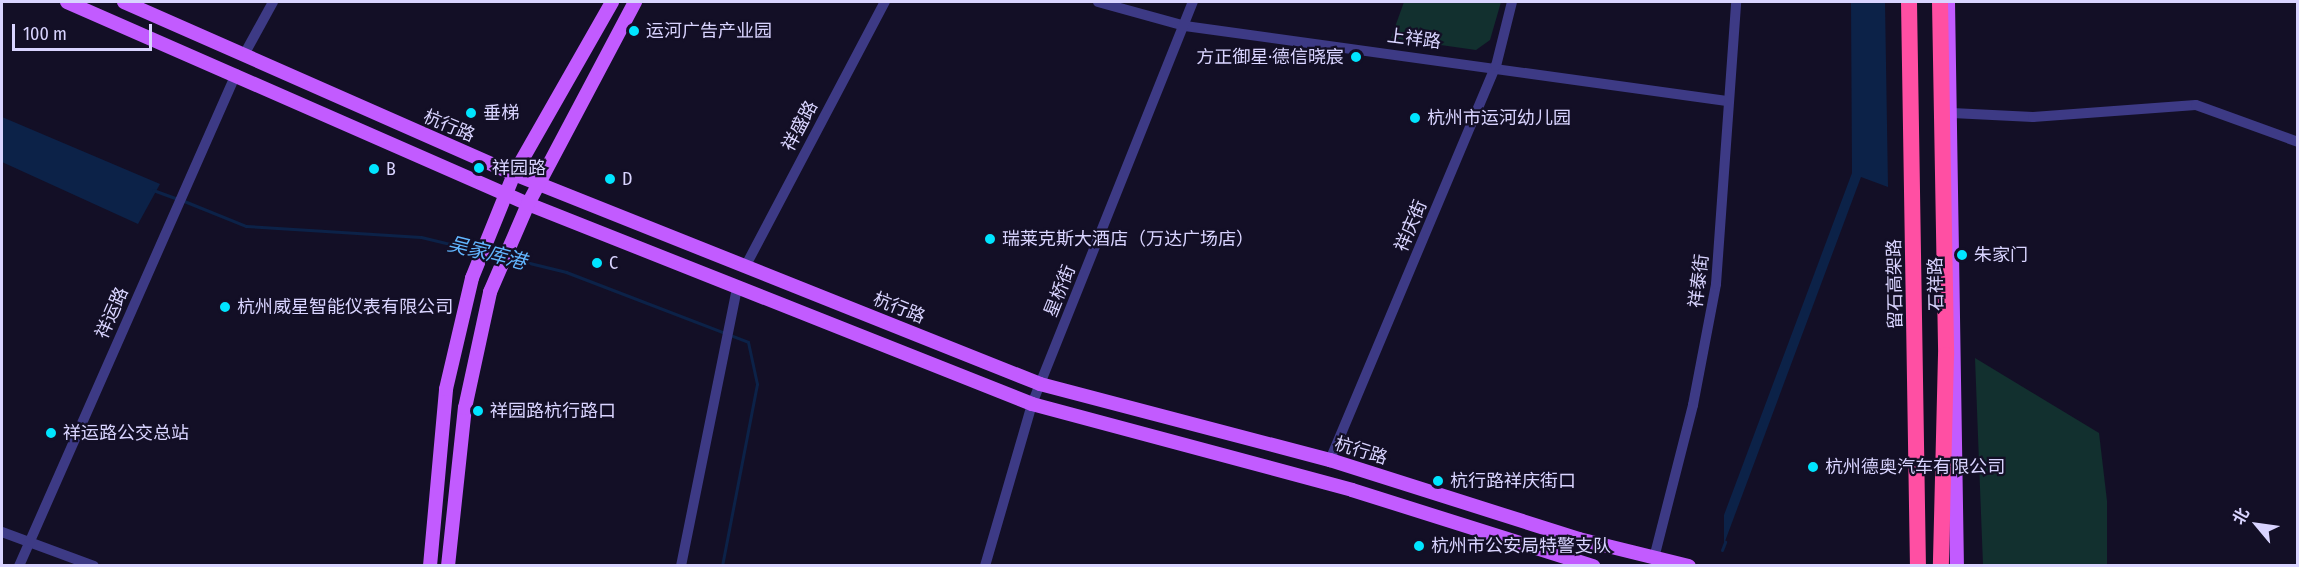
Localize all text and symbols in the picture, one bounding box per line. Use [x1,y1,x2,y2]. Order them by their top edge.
scale bar [15,12,154,50]
place label: 运河广告产业园 [646,20,772,42]
text: 100 m [23,23,67,45]
marker: 运河广告产业园 [627,24,641,38]
street label: 上祥路 [1386,25,1442,53]
place label: 方正御星·德信晓宸 [1196,46,1344,68]
marker: 方正御星·德信晓宸 [1349,50,1363,64]
street label: 祥盛路 [778,97,822,155]
place label: 垂梯 [483,102,519,124]
street label: 杭行路 [420,106,478,146]
marker: 垂梯 [464,106,478,120]
place label: 杭州市运河幼儿园 [1427,107,1571,129]
marker: 杭州市运河幼儿园 [1408,111,1422,125]
place label: 祥园路 [492,157,546,179]
place label: B [386,158,396,180]
marker: 祥园路 [470,159,488,177]
marker: B [367,162,381,176]
place label: D [622,168,632,190]
marker: D [603,172,617,186]
street label: 祥庆街 [1391,197,1431,255]
place label: 瑞莱克斯大酒店（万达广场店） [1002,228,1254,250]
water label: 吴家库港 [445,232,529,274]
marker: 瑞莱克斯大酒店（万达广场店） [983,232,997,246]
street label: 留石高架路 [1883,239,1907,329]
place label: 朱家门 [1974,244,2028,266]
marker: 朱家门 [1955,248,1969,262]
place label: C [609,252,618,274]
street label: 祥泰街 [1685,253,1713,309]
marker: C [590,256,604,270]
street label: 石祥路 [1925,257,1947,311]
street label: 星桥街 [1040,262,1080,320]
street label: 祥运路 [91,284,133,342]
street label: 杭行路 [870,288,928,328]
place label: 杭州威星智能仪表有限公司 [237,296,453,318]
marker: 杭州威星智能仪表有限公司 [218,300,232,314]
place label: 祥园路杭行路口 [490,400,616,422]
marker: 祥园路杭行路口 [471,404,485,418]
place label: 祥运路公交总站 [63,422,189,444]
marker: 祥运路公交总站 [44,426,58,440]
street label: 杭行路 [1332,433,1390,469]
place label: 杭州德奥汽车有限公司 [1825,456,2005,478]
marker: 杭州德奥汽车有限公司 [1806,460,1820,474]
place label: 杭行路祥庆街口 [1450,470,1576,492]
marker: 杭行路祥庆街口 [1431,474,1445,488]
north arrow [2227,495,2287,555]
text: 北 [2229,504,2253,528]
place label: 杭州市公安局特警支队 [1431,535,1611,557]
marker: 杭州市公安局特警支队 [1412,539,1426,553]

